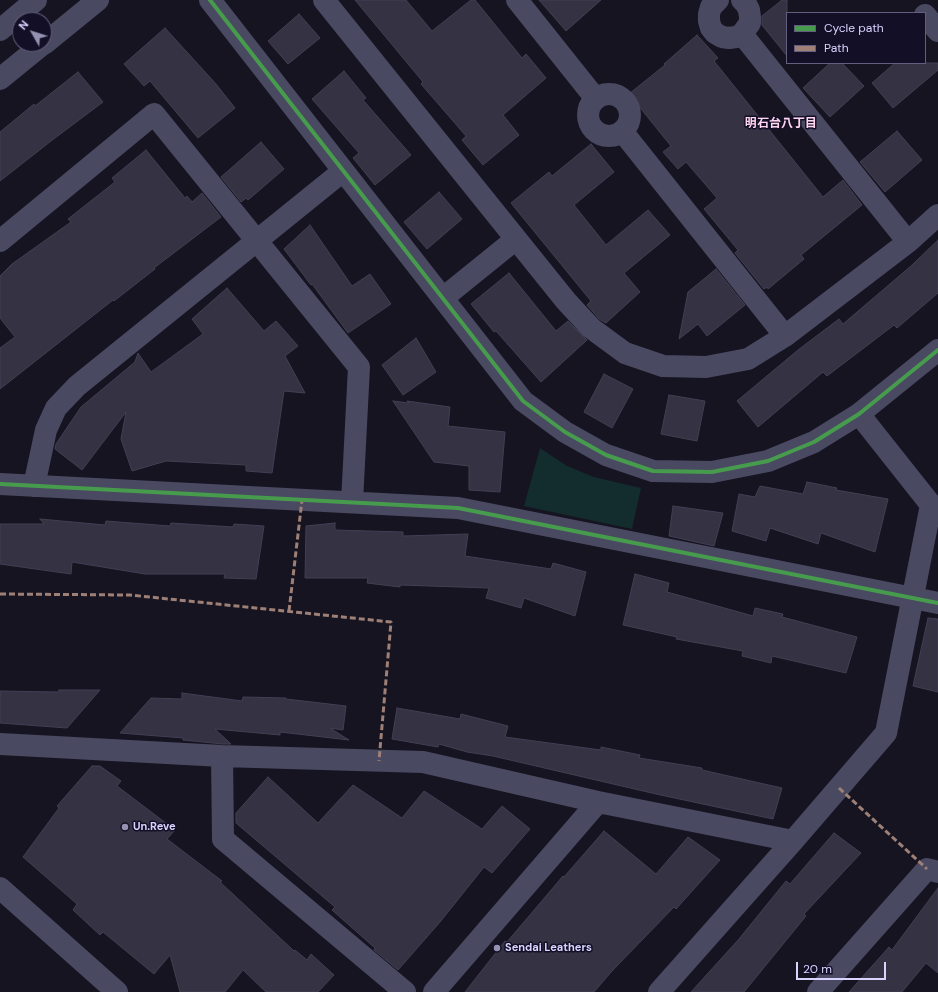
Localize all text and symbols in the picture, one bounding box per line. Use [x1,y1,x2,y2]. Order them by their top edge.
north arrow [12,12,52,52]
legend [786,12,926,64]
text: N [15,18,31,33]
text: Cycle path [824,20,884,36]
text: Path [824,40,849,56]
district label: 明石台八丁目 [745,117,817,131]
place label: Un.Reve [133,820,176,834]
marker: Un.Reve [120,822,130,832]
place label: Sendai Leathers [505,941,592,955]
marker: Sendai Leathers [492,943,502,953]
scale bar [798,954,888,980]
text: 20 m [803,961,832,977]

